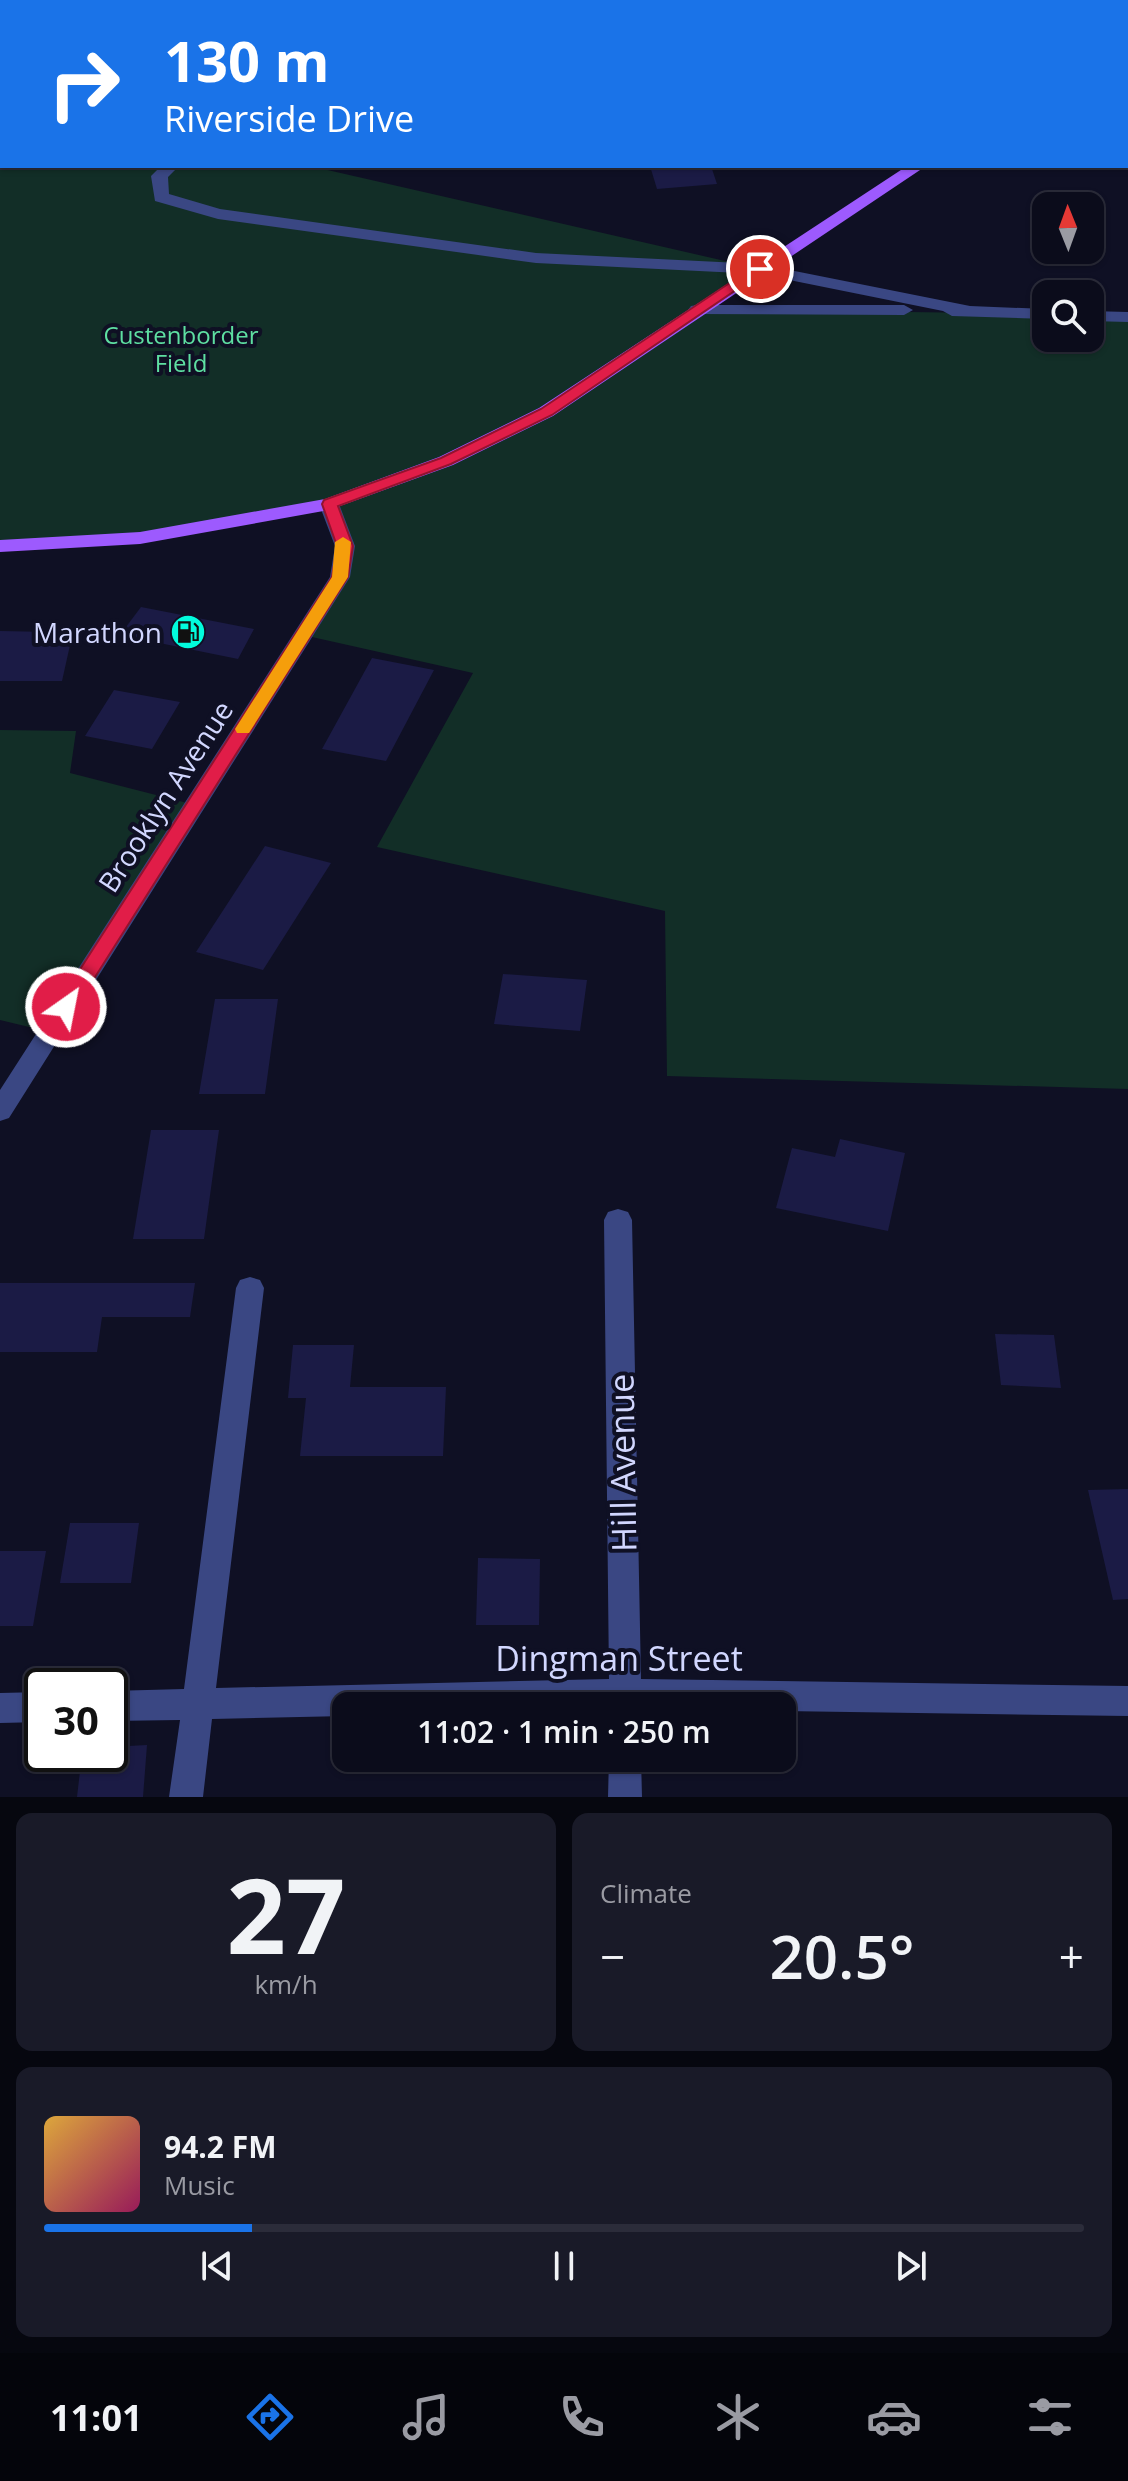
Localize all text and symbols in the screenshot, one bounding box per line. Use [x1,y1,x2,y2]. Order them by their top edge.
text: 130 m [164,22,330,98]
icon: right [32,32,136,136]
text: Riverside Drive [164,94,414,143]
north arrow [1032,192,1104,264]
map controls [1032,192,1104,352]
pin [726,235,794,303]
icon: arrive [738,247,782,291]
button: search [1032,280,1104,352]
park label: Custenborder Field [104,318,259,379]
place label: Marathon [33,613,162,651]
fuel station icon: Marathon [169,613,207,651]
street label: Brooklyn Avenue [89,693,241,899]
position arrow [24,965,108,1049]
street label: Hill Avenue [597,1374,647,1552]
street label: Dingman Street [495,1635,743,1681]
speed limit sign: 30 [24,1668,128,1772]
text: 11:02 · 1 min · 250 m [417,1711,711,1752]
text: 27 [227,1843,345,1984]
text: Climate [600,1875,692,1911]
text: 20.5° [769,1915,915,1997]
text: − [600,1926,625,1986]
text: + [1059,1926,1084,1986]
text: km/h [254,1966,318,2002]
text: 94.2 FM [164,2126,277,2167]
text: Music [164,2167,235,2203]
icon: previous [195,2244,239,2288]
icon: pause [542,2244,586,2288]
icon: next [889,2244,933,2288]
icon: directions [242,2389,298,2445]
icon: music [398,2389,454,2445]
icon: phone [554,2389,610,2445]
icon: climate [710,2389,766,2445]
icon: car [866,2389,922,2445]
icon: filters [1022,2389,1078,2445]
text: 11:01 [50,2393,143,2442]

